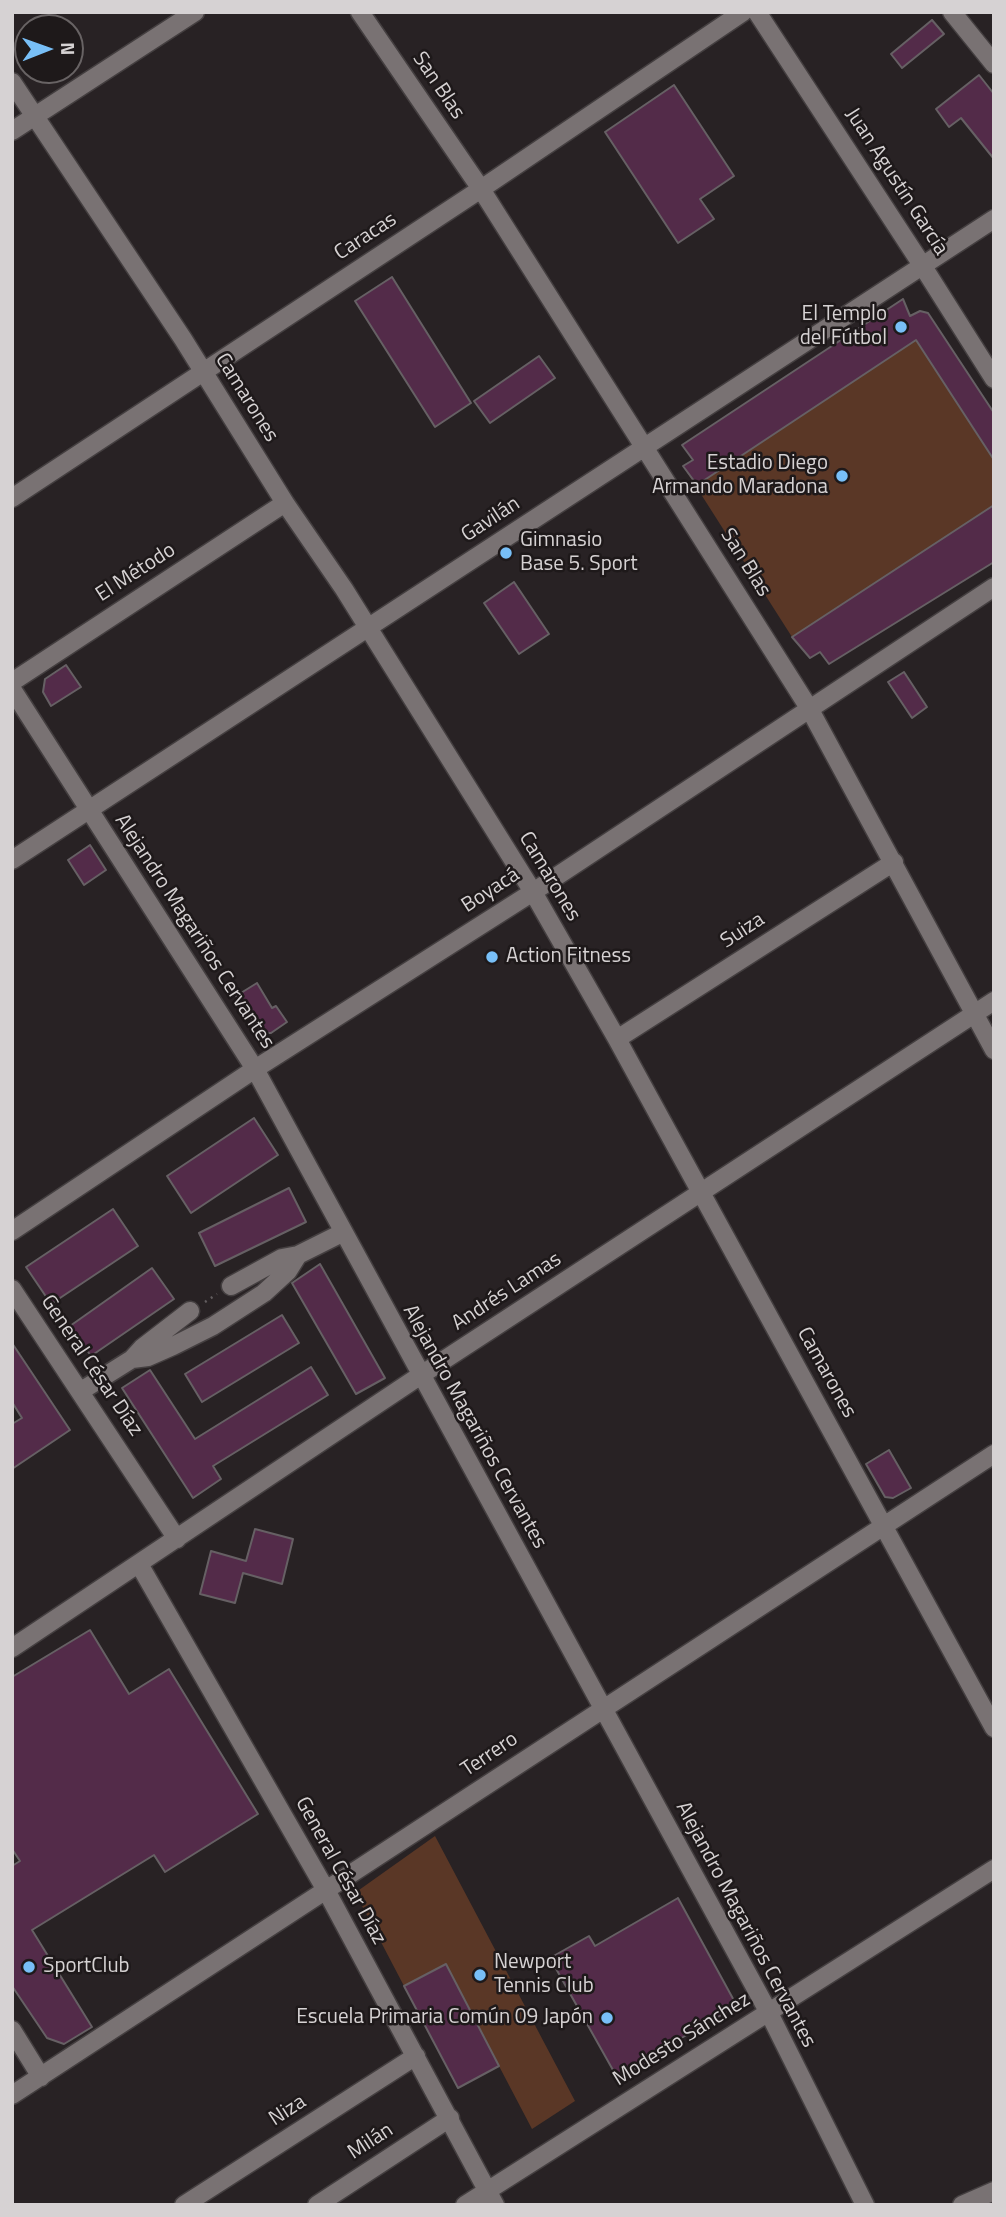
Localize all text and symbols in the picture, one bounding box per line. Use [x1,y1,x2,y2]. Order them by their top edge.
north arrow [14,14,84,84]
text: N [54,42,83,55]
street label: San Blas [406,48,470,124]
street label: Juan Agustín García [839,104,953,260]
street label: Caracas [330,208,402,266]
place label: El Templo del Fútbol [800,302,887,352]
marker: El Templo del Fútbol [893,319,909,335]
street label: Camarones [209,349,283,447]
place label: Estadio Diego Armando Maradona [652,451,828,501]
marker: Estadio Diego Armando Maradona [834,468,850,484]
street label: Gavilán [457,492,525,548]
street label: San Blas [714,524,776,602]
place label: Gimnasio Base 5. Sport [520,528,638,578]
street label: El Método [91,538,181,608]
marker: Gimnasio Base 5. Sport [498,545,514,561]
street label: Alejandro Magariños Cervantes [109,810,279,1054]
street label: Camarones [512,828,586,926]
street label: Boyacá [457,863,525,919]
street label: Suiza [716,908,770,954]
place label: Action Fitness [506,944,631,970]
marker: Action Fitness [484,949,500,965]
street label: Andrés Lamas [448,1247,566,1337]
street label: General César Díaz [34,1291,148,1441]
street label: Alejandro Magariños Cervantes [396,1301,552,1553]
street label: Camarones [791,1323,861,1423]
street label: Terrero [457,1727,523,1783]
street label: General César Díaz [289,1793,391,1949]
street label: Alejandro Magariños Cervantes [669,1798,821,2052]
place label: Newport Tennis Club [494,1950,594,2000]
place label: SportClub [43,1954,130,1980]
marker: SportClub [21,1959,37,1975]
marker: Newport Tennis Club [472,1967,488,1983]
street label: Modesto Sánchez [609,1988,755,2092]
place label: Escuela Primaria Común 09 Japón [296,2005,593,2031]
marker: Escuela Primaria Común 09 Japón [599,2010,615,2026]
street label: Niza [265,2090,311,2132]
street label: Milán [344,2118,398,2166]

